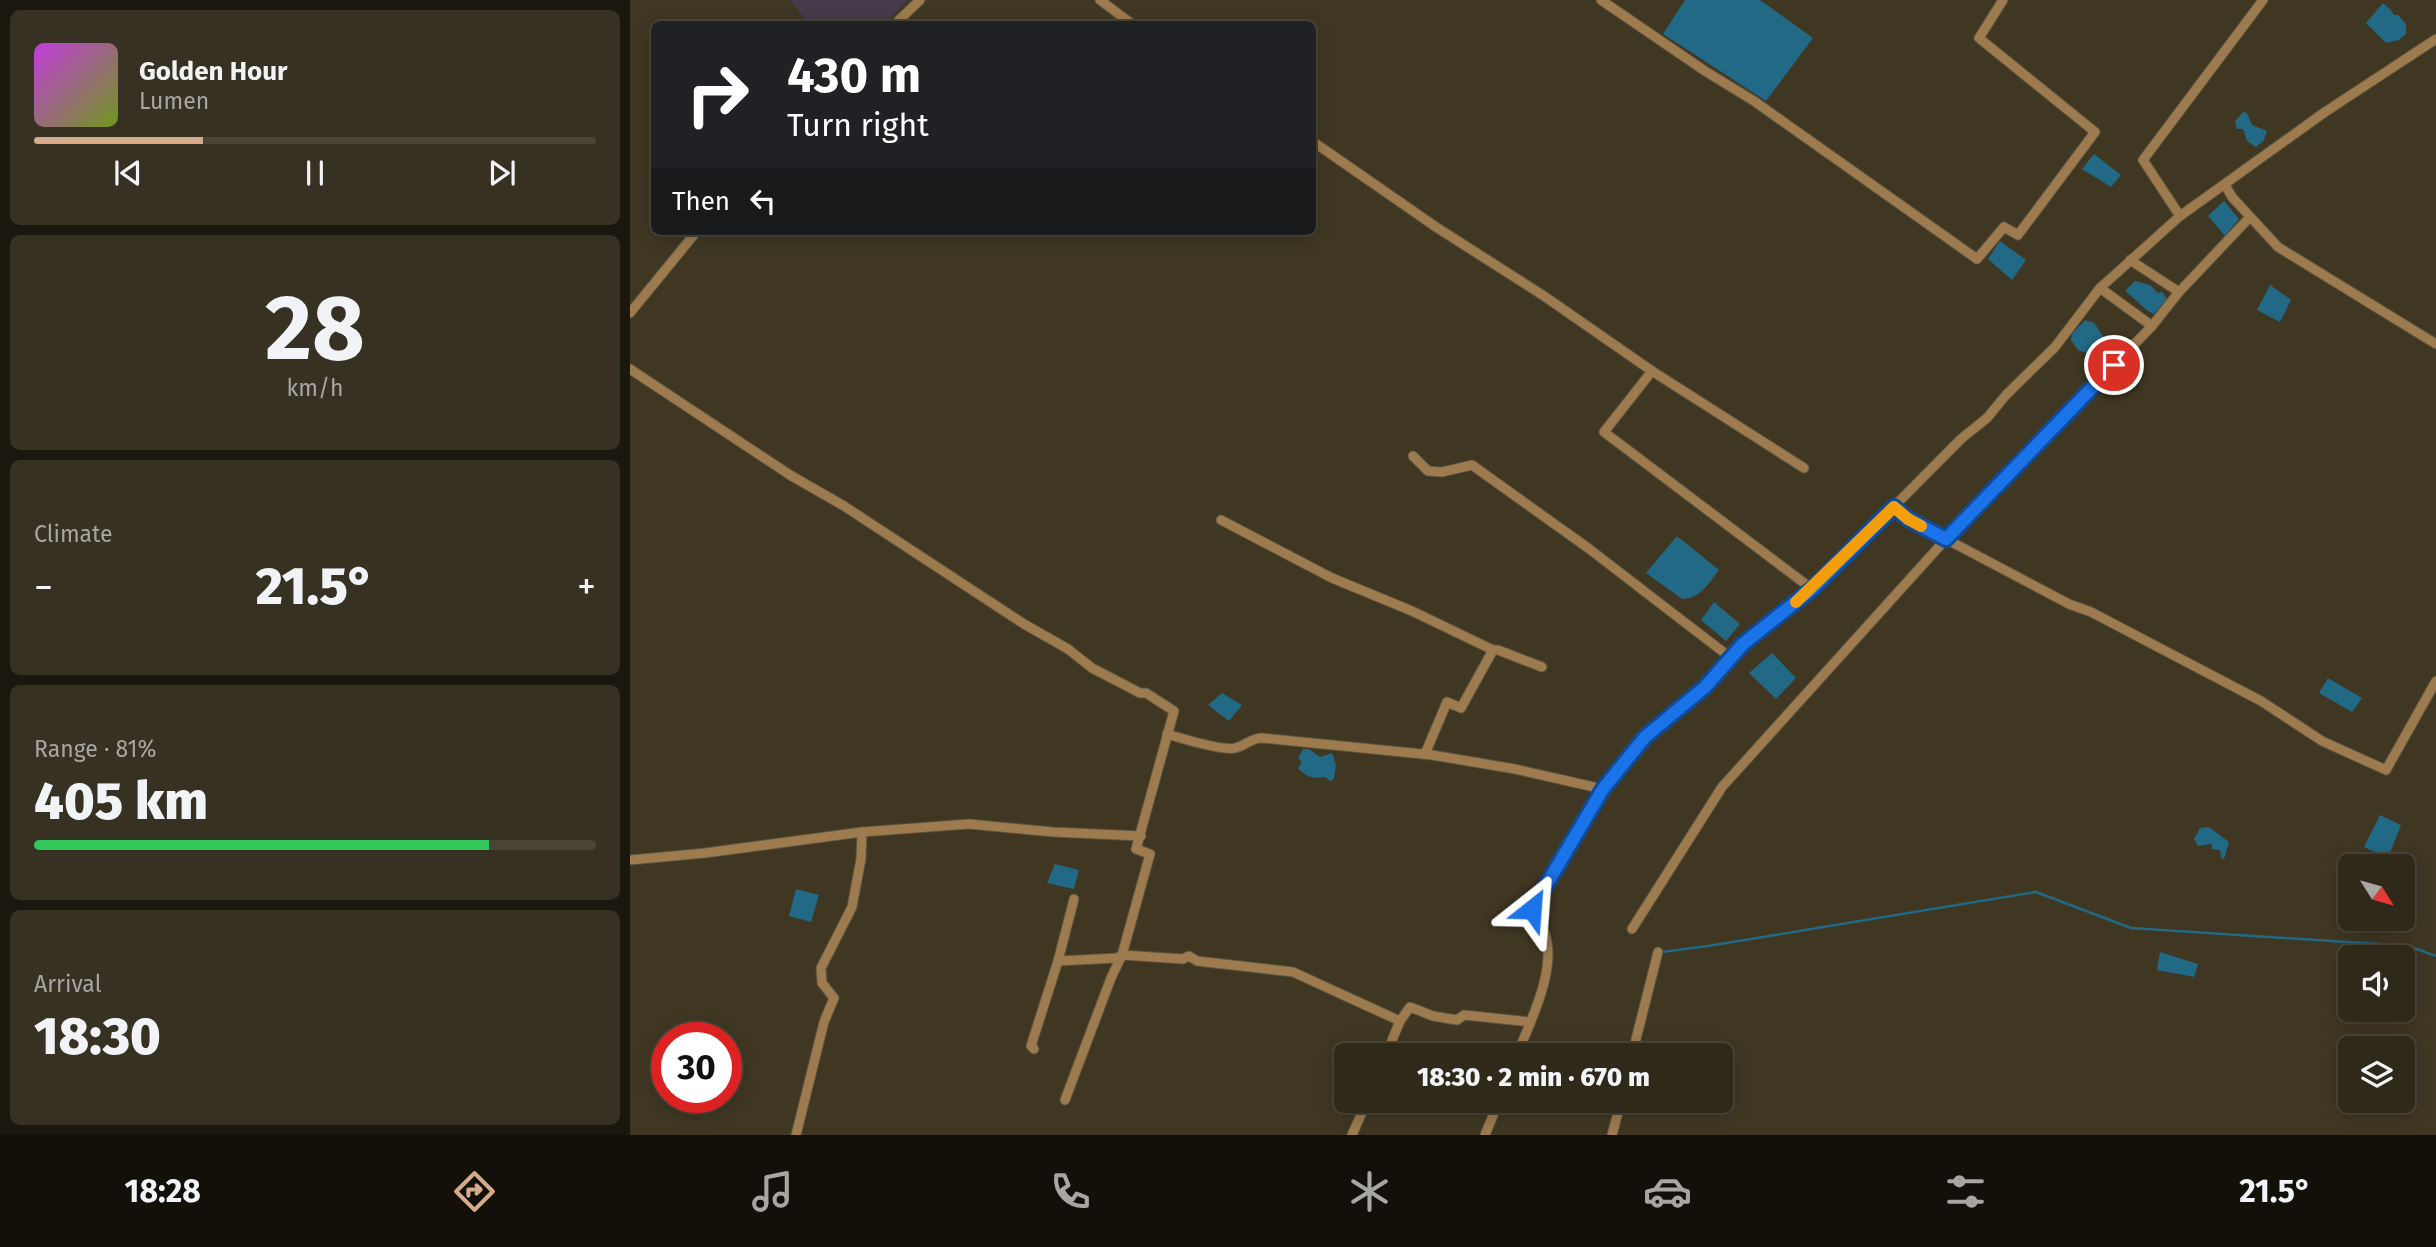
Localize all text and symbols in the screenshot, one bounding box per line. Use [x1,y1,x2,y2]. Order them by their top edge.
text: 430 m [787,46,921,105]
icon: right [672,49,763,140]
text: Golden Hour [139,56,287,87]
text: Lumen [139,87,209,115]
text: Turn right [787,106,929,144]
icon: previous [109,154,147,192]
icon: pause [296,154,334,192]
icon: next [483,154,521,192]
icon: left [744,182,782,220]
text: Then [672,186,730,217]
text: 28 [265,274,365,383]
pin [2084,335,2144,395]
icon: arrive [2095,346,2133,384]
text: km/h [287,374,343,402]
text: Climate [34,520,113,548]
text: 21.5° [256,555,374,618]
text: − [34,564,53,610]
text: + [577,564,596,610]
text: Range · 81% [34,735,156,763]
text: 405 km [34,770,208,833]
north arrow [2338,854,2415,931]
map controls [2338,854,2415,1113]
position arrow [1495,872,1569,946]
button: sound [2338,945,2415,1022]
text: Arrival [34,970,101,998]
text: 18:30 [34,1005,161,1068]
speed limit sign: 30 [651,1022,742,1113]
button: layers [2338,1036,2415,1113]
text: 18:30 · 2 min · 670 m [1417,1062,1650,1093]
icon: directions [450,1167,499,1216]
icon: music [748,1167,797,1216]
icon: phone [1046,1167,1095,1216]
icon: climate [1345,1167,1394,1216]
icon: car [1643,1167,1692,1216]
icon: filters [1941,1167,1990,1216]
text: 18:28 [125,1172,201,1210]
text: 21.5° [2239,1172,2311,1210]

